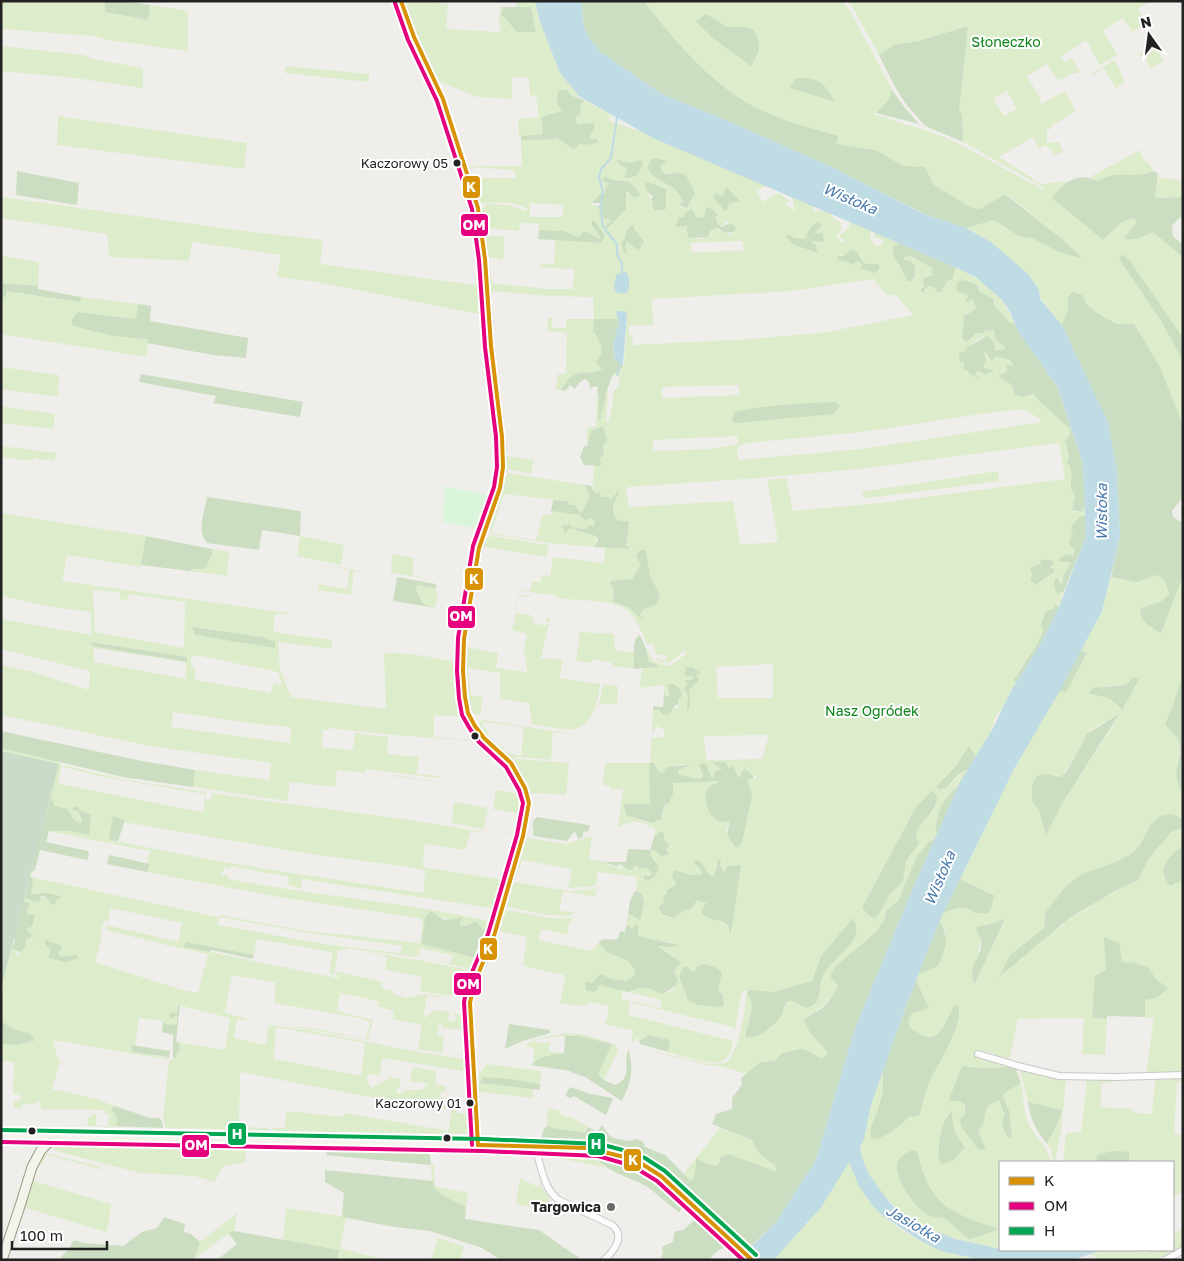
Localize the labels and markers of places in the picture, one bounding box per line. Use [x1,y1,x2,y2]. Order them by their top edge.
place label: Kaczorowy 05 [361,155,448,171]
marker: Kaczorowy 05 [452,158,462,168]
unlabelled marker [470,731,480,741]
place label: Kaczorowy 01 [375,1095,461,1111]
marker: Kaczorowy 01 [465,1098,475,1108]
unlabelled marker [27,1126,37,1136]
unlabelled marker [442,1133,452,1143]
place label: Targowica [531,1198,601,1215]
marker: Targowica [605,1201,617,1213]

